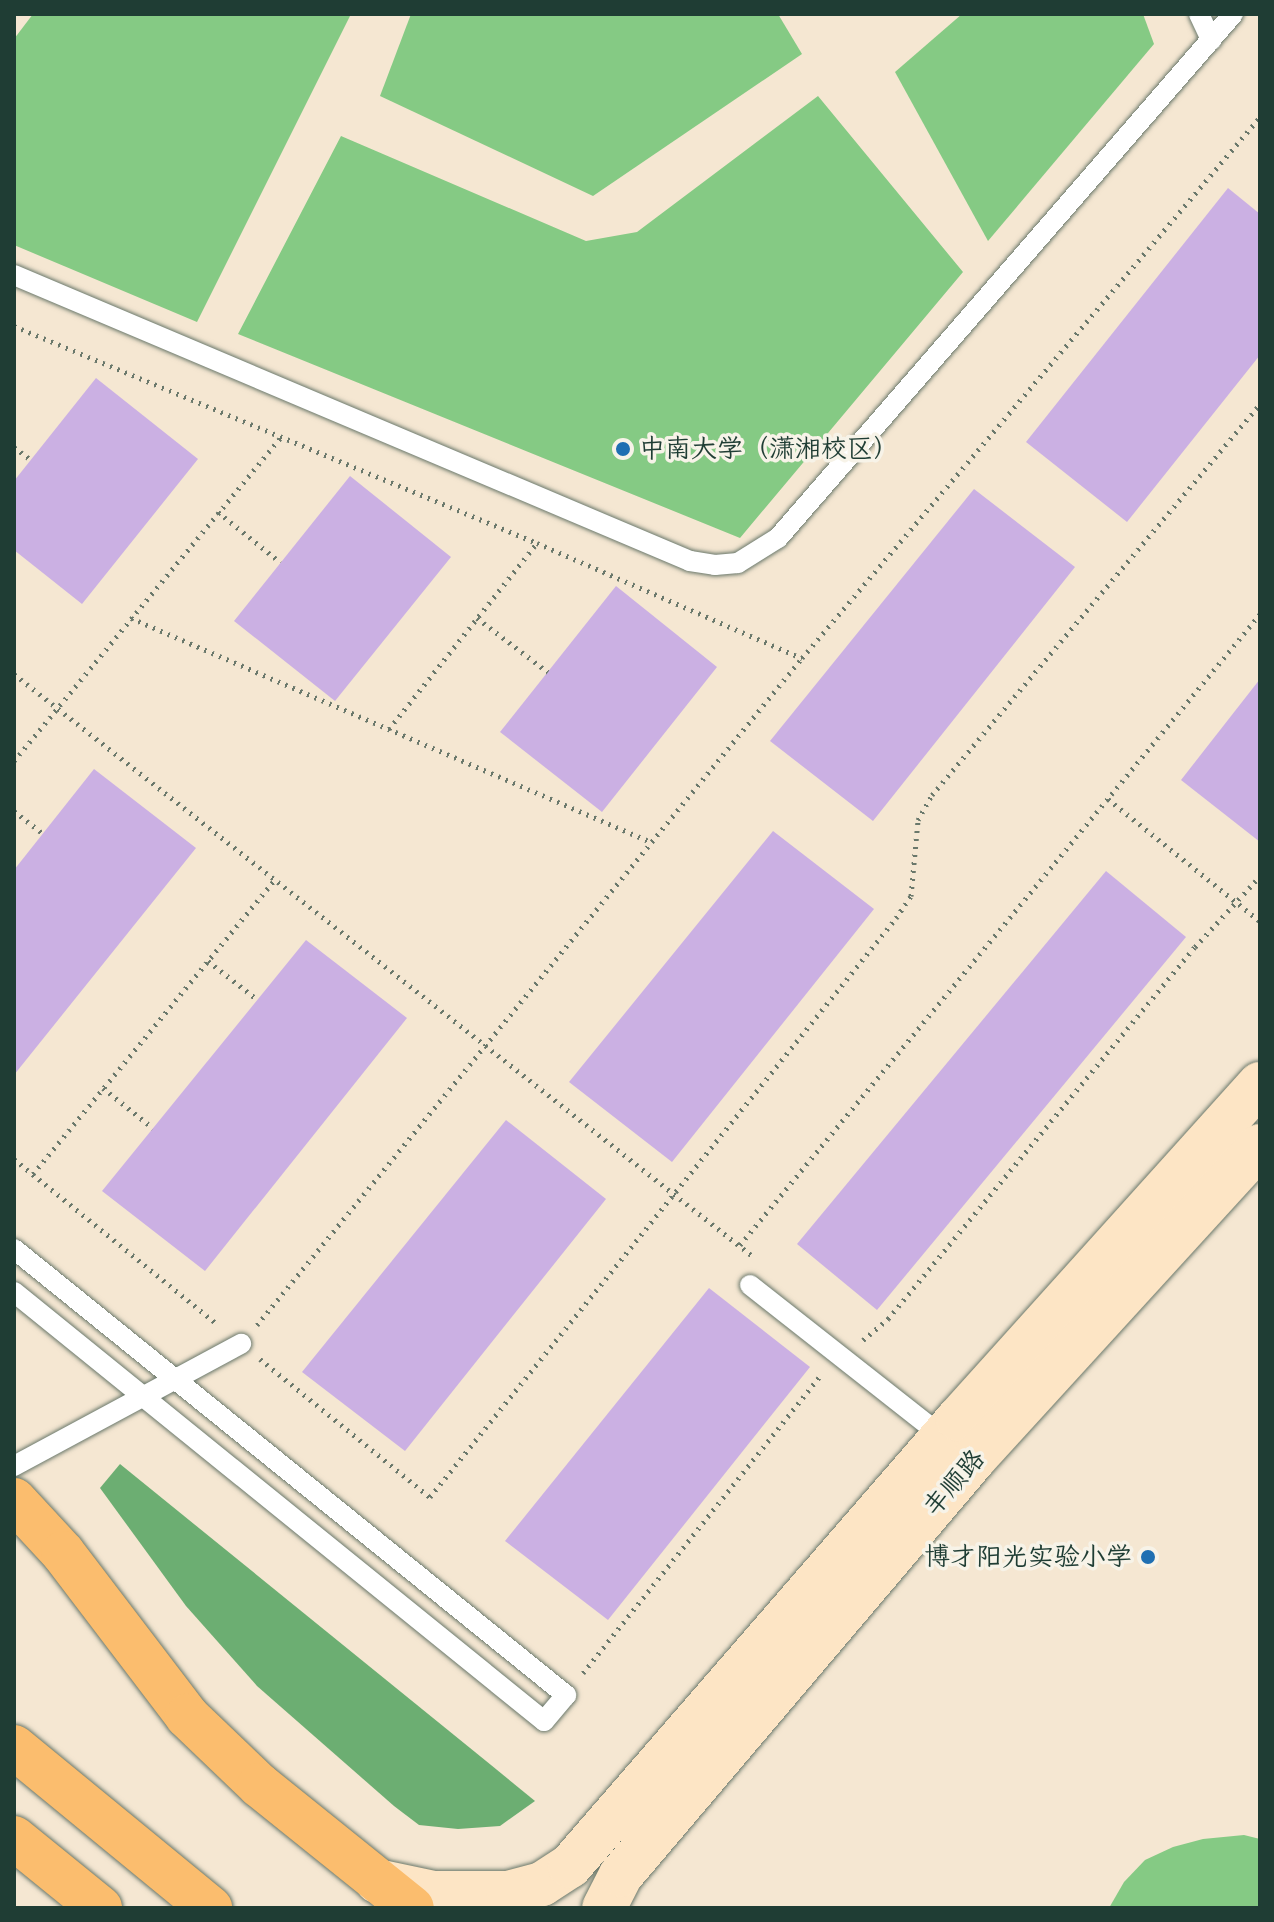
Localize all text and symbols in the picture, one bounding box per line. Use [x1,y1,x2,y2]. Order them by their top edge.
place label: 中南大学（潇湘校区） [639,433,899,465]
marker: 中南大学（潇湘校区） [614,440,632,458]
street label: 丰顺路 [917,1443,991,1523]
place label: 博才阳光实验小学 [924,1541,1132,1573]
marker: 博才阳光实验小学 [1139,1548,1157,1566]

